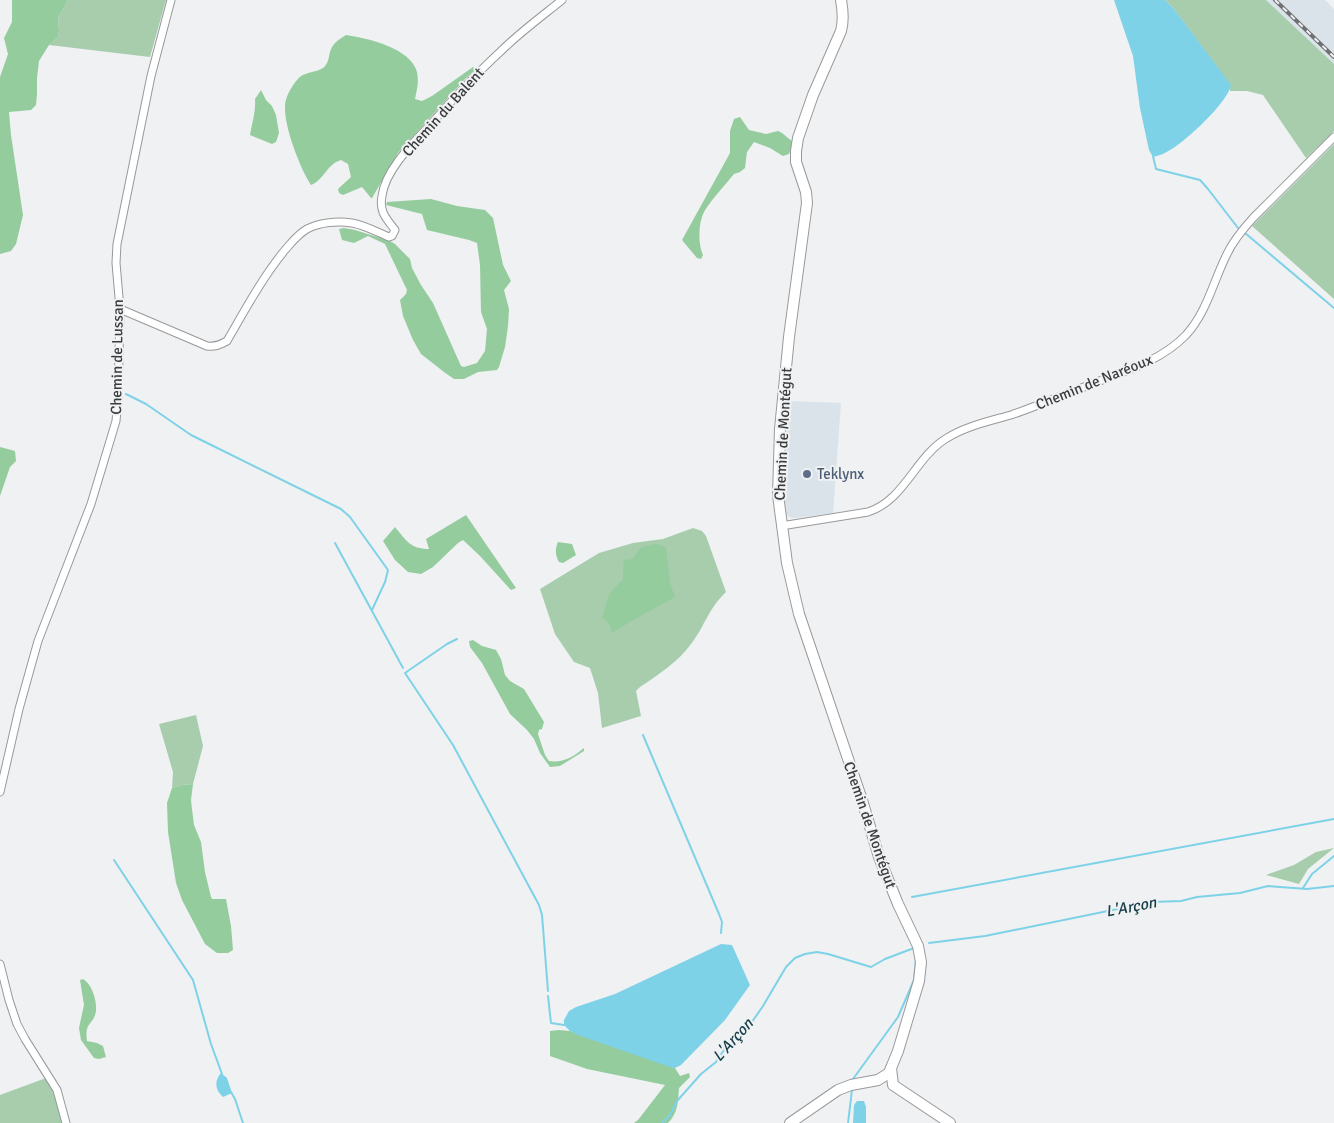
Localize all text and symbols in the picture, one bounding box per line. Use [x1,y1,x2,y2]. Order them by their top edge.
street label: Chemin du Balent [398,64,488,160]
street label: Chemin de Lussan [107,299,127,415]
street label: Chemin de Naréoux [1033,350,1155,414]
street label: Chemin de Montégut [771,367,795,501]
place label: Teklynx [817,465,864,483]
marker: Teklynx [801,468,813,480]
street label: Chemin de Montégut [840,759,900,891]
water label: L'Arçon [1104,892,1159,922]
water label: L'Arçon [708,1013,758,1066]

